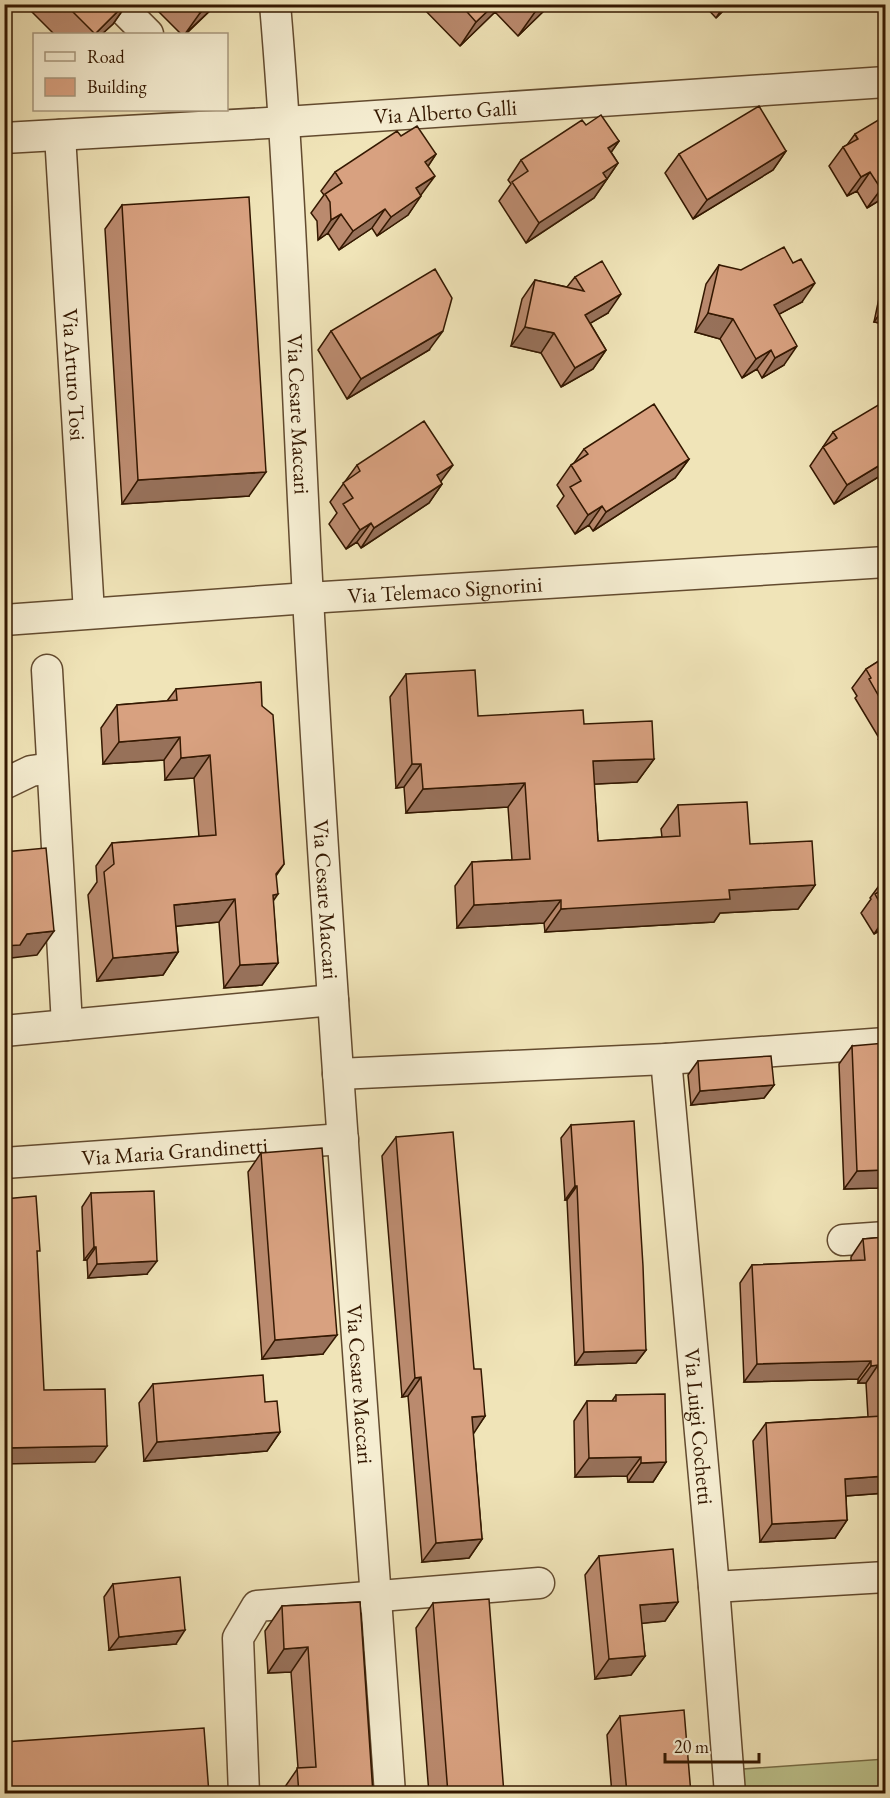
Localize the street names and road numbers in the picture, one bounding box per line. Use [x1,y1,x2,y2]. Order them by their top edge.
street label: Via Alberto Galli [373,92,518,131]
street label: Via Arturo Tosi [56,308,93,442]
street label: Via Cesare Maccari [281,334,317,495]
street label: Via Telemaco Signorini [347,569,543,610]
street label: Via Cesare Maccari [307,819,346,980]
street label: Via Maria Grandinetti [80,1130,269,1172]
street label: Via Cesare Maccari [340,1303,381,1465]
street label: Via Luigi Cochetti [678,1347,721,1506]

